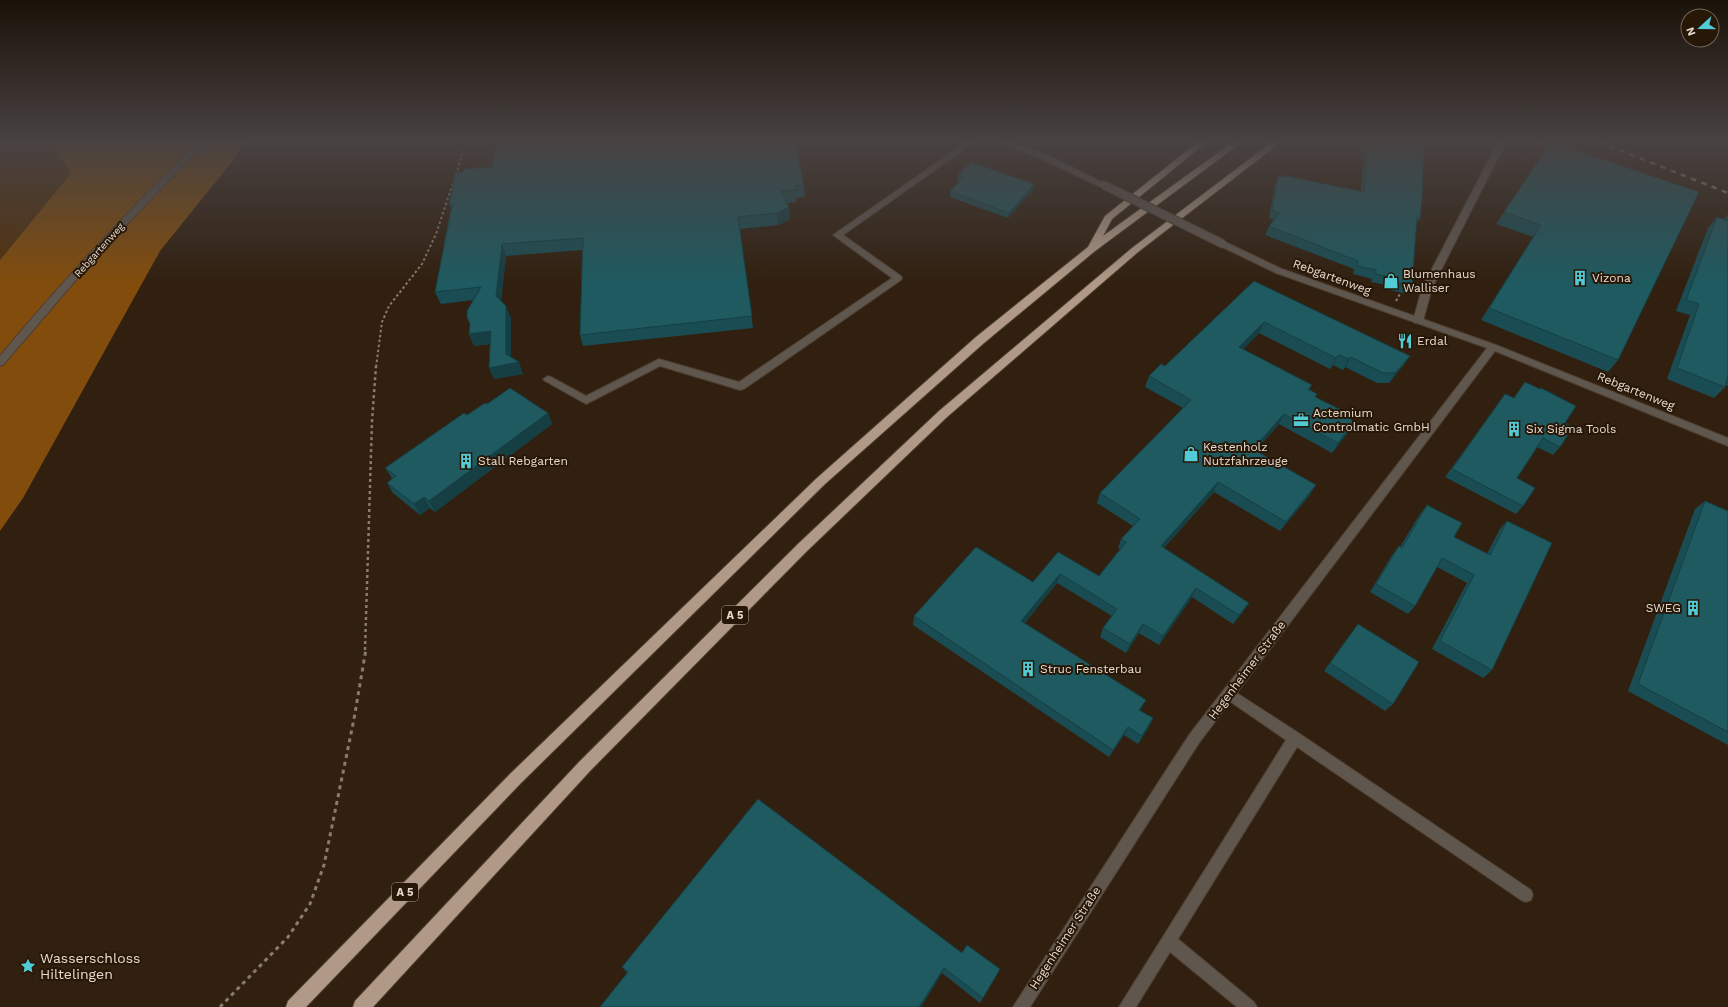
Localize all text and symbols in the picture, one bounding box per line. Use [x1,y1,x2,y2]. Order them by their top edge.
north arrow [1680,8,1720,48]
text: N [1684,25,1699,38]
street label: Rebgartenweg [72,220,127,279]
street label: Rebgartenweg [1291,256,1374,298]
place label: Blumenhaus Walliser [1403,267,1476,295]
building icon: Vizona [1571,269,1589,287]
place label: Vizona [1592,271,1631,285]
shop icon: Blumenhaus Walliser [1382,272,1400,290]
restaurant icon: Erdal [1396,332,1414,350]
place label: Erdal [1417,334,1448,348]
street label: Rebgartenweg [1595,369,1677,413]
place label: Actemium Controlmatic GmbH [1313,406,1430,434]
office icon: Actemium Controlmatic GmbH [1292,411,1310,429]
building icon: Six Sigma Tools [1505,420,1523,438]
place label: Six Sigma Tools [1526,422,1616,436]
place label: Kestenholz Nutzfahrzeuge [1203,440,1288,468]
shop icon: Kestenholz Nutzfahrzeuge [1182,445,1200,463]
building icon: Stall Rebgarten [457,452,475,470]
place label: Stall Rebgarten [478,454,568,468]
building icon: SWEG [1684,599,1702,617]
place label: SWEG [1646,601,1681,615]
road number: A 5 [722,606,748,624]
street label: Hegenheimer Straße [1205,618,1289,722]
building icon: Struc Fensterbau [1019,660,1037,678]
place label: Struc Fensterbau [1040,662,1142,676]
road number: A 5 [392,883,418,901]
street label: Hegenheimer Straße [1027,884,1103,992]
place label: Wasserschloss Hiltelingen [40,950,140,982]
place icon: Wasserschloss Hiltelingen [19,957,37,975]

